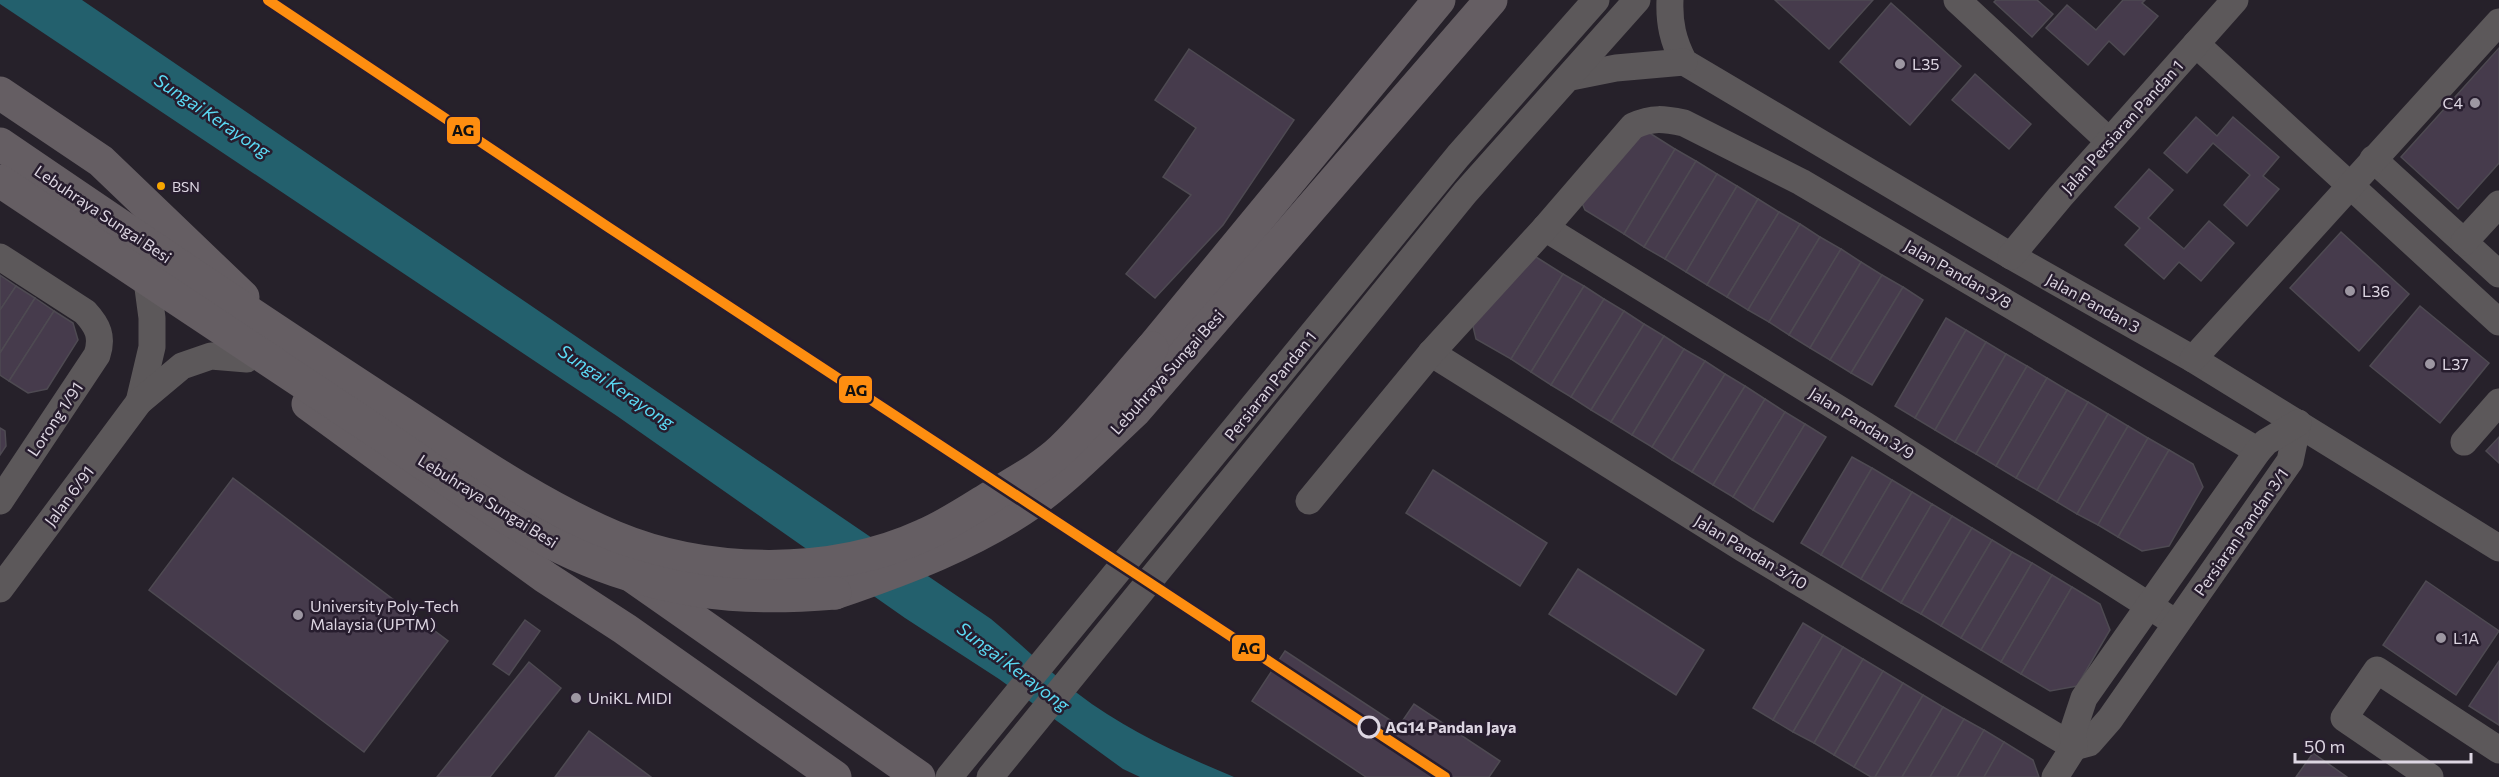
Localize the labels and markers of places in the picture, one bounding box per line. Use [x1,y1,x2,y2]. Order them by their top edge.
place label: L35 [1912,54,1939,73]
marker: L35 [1893,57,1907,71]
place label: C4 [2442,93,2463,112]
marker: C4 [2468,96,2482,110]
place label: BSN [172,178,200,195]
marker: BSN [155,180,167,192]
place label: L36 [2362,281,2390,300]
marker: L36 [2343,284,2357,298]
place label: L37 [2442,354,2469,373]
marker: L37 [2423,357,2437,371]
place label: University Poly-Tech Malaysia (UPTM) [310,596,459,633]
marker: University Poly-Tech Malaysia (UPTM) [291,608,305,622]
place label: L1A [2453,628,2479,647]
marker: L1A [2434,631,2448,645]
place label: UniKL MIDI [588,688,672,707]
marker: UniKL MIDI [569,691,583,705]
marker: AG14 Pandan Jaya [1358,716,1380,738]
place label: AG14 Pandan Jaya [1385,717,1516,736]

